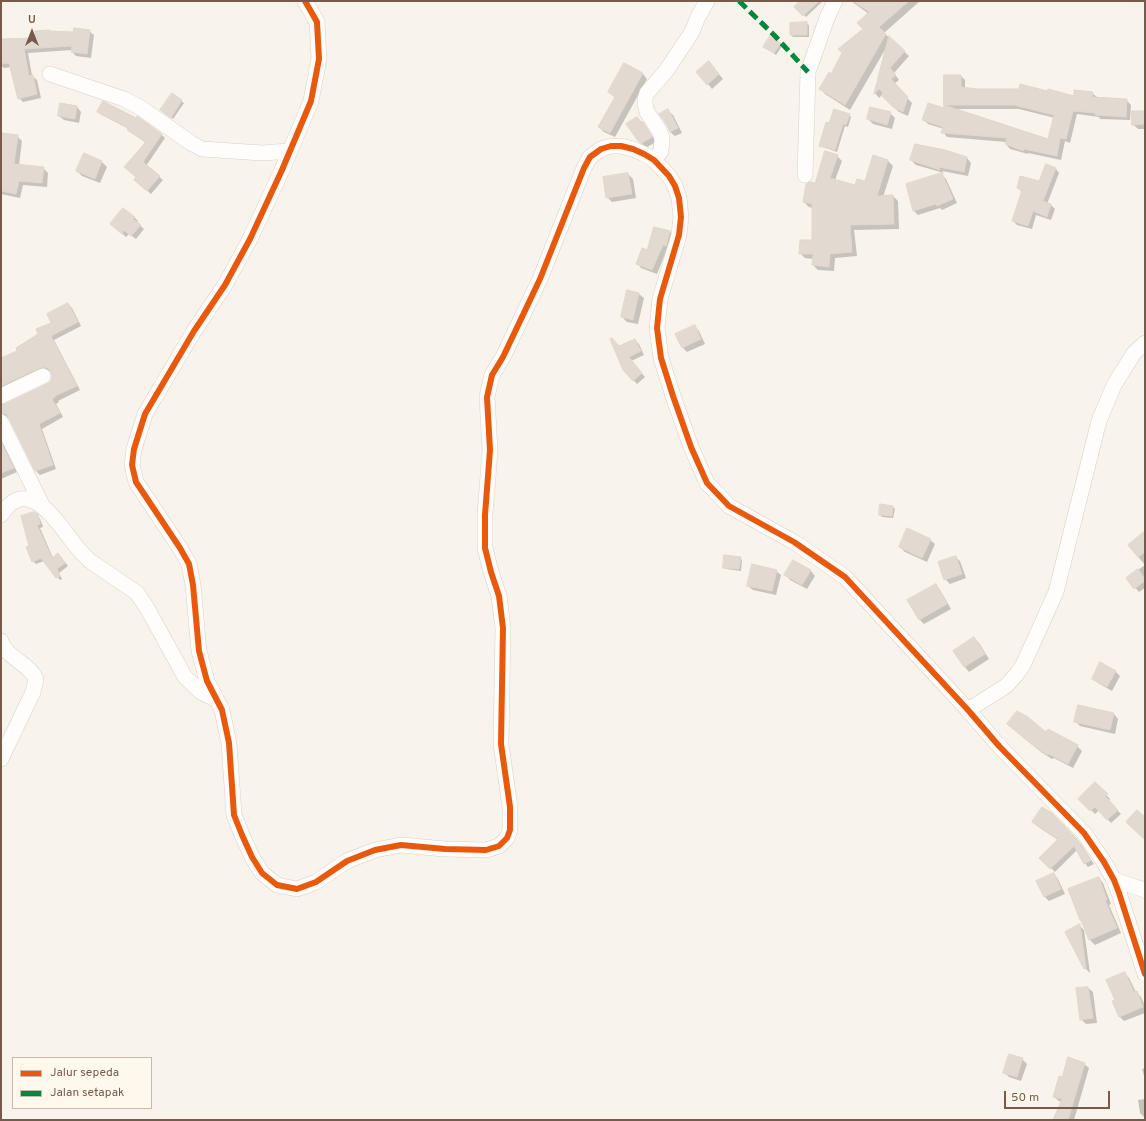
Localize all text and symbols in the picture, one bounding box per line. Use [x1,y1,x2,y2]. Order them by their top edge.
north arrow [12,12,52,52]
text: U [28,13,36,27]
legend [12,1057,152,1109]
text: Jalur sepeda [50,1065,119,1081]
scale bar [1006,1083,1112,1109]
text: Jalan setapak [50,1085,124,1101]
text: 50 m [1011,1090,1039,1106]

